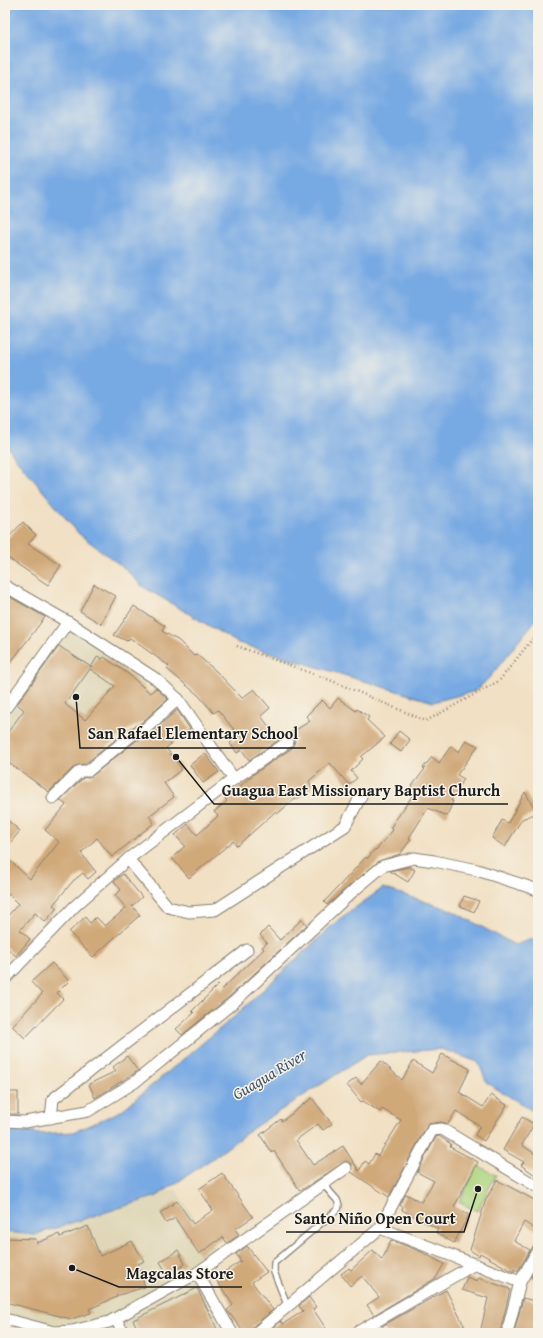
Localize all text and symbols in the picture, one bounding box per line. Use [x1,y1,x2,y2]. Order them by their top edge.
callout: San Rafael Elementary School [80,720,306,748]
text: San Rafael Elementary School [88,721,298,745]
callout: Guagua East Missionary Baptist Church [214,776,508,804]
text: Guagua East Missionary Baptist Church [222,778,501,802]
water label: Guagua River [228,1042,311,1105]
callout: Santo Niño Open Court [286,1204,464,1232]
text: Santo Niño Open Court [294,1206,456,1230]
callout: Magcalas Store [119,1259,242,1287]
text: Magcalas Store [126,1261,234,1285]

